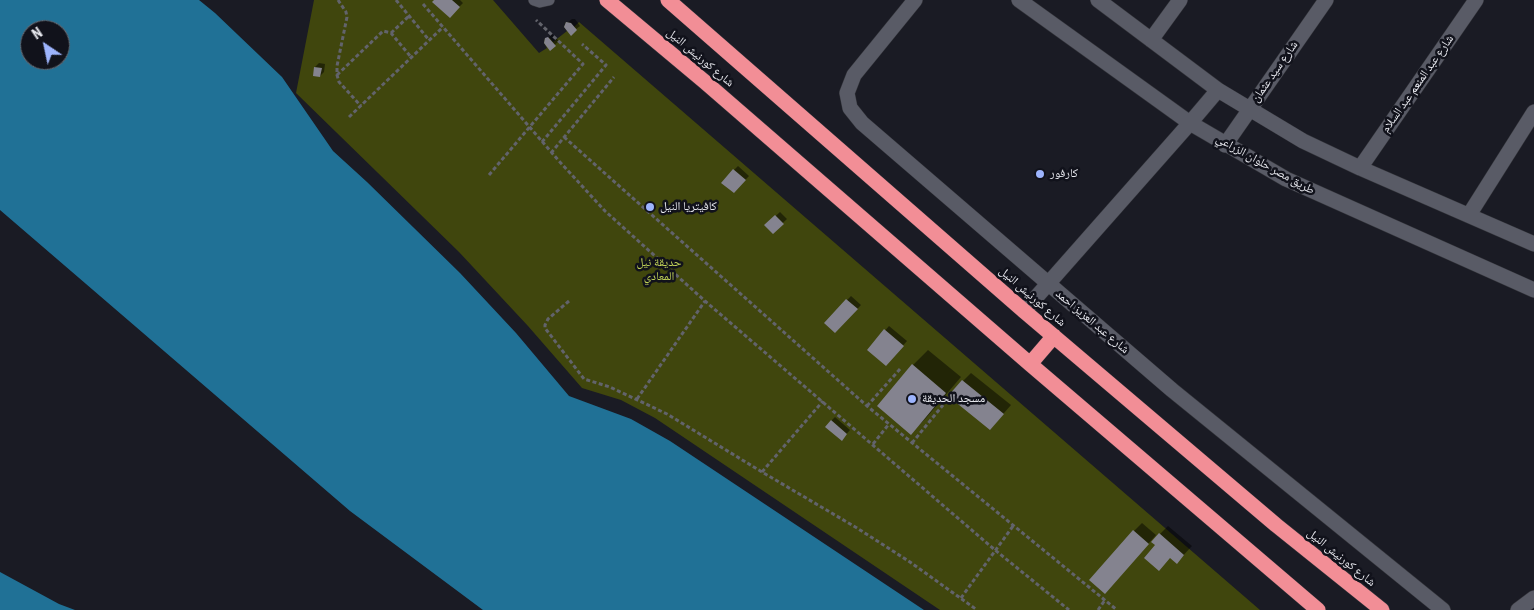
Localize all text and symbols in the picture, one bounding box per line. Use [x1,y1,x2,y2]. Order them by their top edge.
north arrow [20,20,70,70]
text: N [29,24,45,42]
street label: شارع كورنيش النيل [663,26,737,90]
street label: شارع عبد المنعم عبد السلام [1379,32,1457,136]
street label: شارع سيد عثمان [1249,39,1301,105]
street label: طريق مصر حلوان الزراعي [1213,132,1317,198]
place label: كارفور [1050,167,1078,181]
marker: كارفور [1034,168,1046,180]
place label: كافيتريا النيل [660,200,717,214]
marker: كافيتريا النيل [644,201,656,213]
park label: حديقة نيل المعادي [637,256,681,284]
street label: شارع كورنيش النيل [996,264,1068,330]
street label: شارع عبد العزيز احمد [1052,287,1132,357]
place label: مسجد الحديقة [922,392,985,406]
marker: مسجد الحديقة [906,393,918,405]
street label: شارع كورنيش النيل [1304,526,1378,590]

